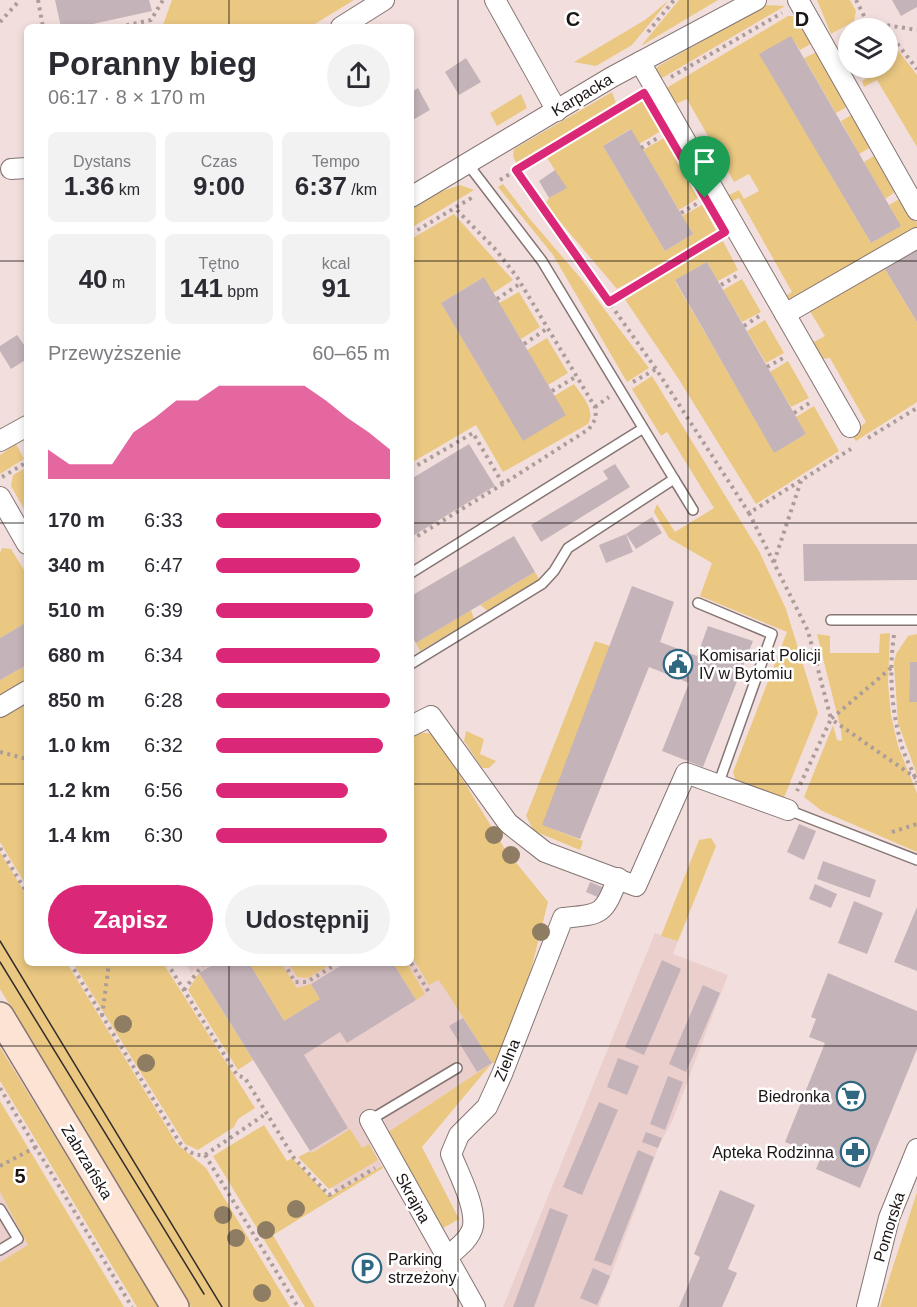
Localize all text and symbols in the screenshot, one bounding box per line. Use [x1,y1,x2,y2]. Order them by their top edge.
text: C [566,8,580,30]
text: D [795,8,809,30]
map controls [838,18,898,78]
button: layers [838,18,898,78]
button: share [327,44,390,107]
text: Poranny bieg [48,45,257,82]
street label: Karpacka [549,70,615,120]
text: 06:17 · 8 × 170 m [48,86,205,108]
pin [679,136,730,198]
icon: arrive [688,145,721,178]
text: Dystans [73,153,131,170]
text: Czas [201,153,237,170]
text: Tempo [312,153,360,170]
text: 1.36 [64,171,114,201]
text: 9:00 [193,171,245,201]
text: 6:37 [295,171,347,201]
text: km [114,181,140,198]
text: /km [347,181,377,198]
text: Tętno [199,255,239,272]
text: kcal [322,255,350,272]
text: 40 [79,264,108,294]
text: 141 [180,273,223,303]
text: 91 [322,273,350,303]
text: m [108,274,125,291]
text: bpm [223,283,258,300]
text: Przewyższenie [48,342,181,364]
text: 60–65 m [312,342,390,364]
text: 170 m [48,509,105,531]
text: 6:33 [144,509,183,531]
text: 340 m [48,554,105,576]
text: 6:47 [144,554,183,576]
text: 510 m [48,599,105,621]
text: 6:39 [144,599,183,621]
text: 680 m [48,644,105,666]
text: 6:34 [144,644,183,666]
place label: Komisariat Policji IV w Bytomiu [699,647,821,682]
public building icon: Komisariat Policji IV w Bytomiu [662,648,694,680]
text: 850 m [48,689,105,711]
text: 6:28 [144,689,183,711]
text: 1.0 km [48,734,110,756]
text: 6:32 [144,734,183,756]
text: 1.2 km [48,779,110,801]
text: 6:56 [144,779,183,801]
text: 1.4 km [48,824,110,846]
text: 6:30 [144,824,183,846]
button: Zapisz [48,885,213,954]
button: Udostępnij [225,885,390,954]
street label: Zielna [491,1037,523,1083]
supermarket icon: Biedronka [835,1080,867,1112]
place label: Biedronka [758,1088,830,1105]
street label: Zabrzańska [58,1122,116,1202]
pharmacy icon: Apteka Rodzinna [839,1136,871,1168]
place label: Apteka Rodzinna [712,1144,834,1161]
text: 5 [14,1165,26,1187]
street label: Skrajna [392,1170,434,1226]
street label: Pomorska [870,1190,908,1264]
place label: Parking strzeżony [388,1251,456,1286]
parking icon: Parking strzeżony [351,1252,383,1284]

